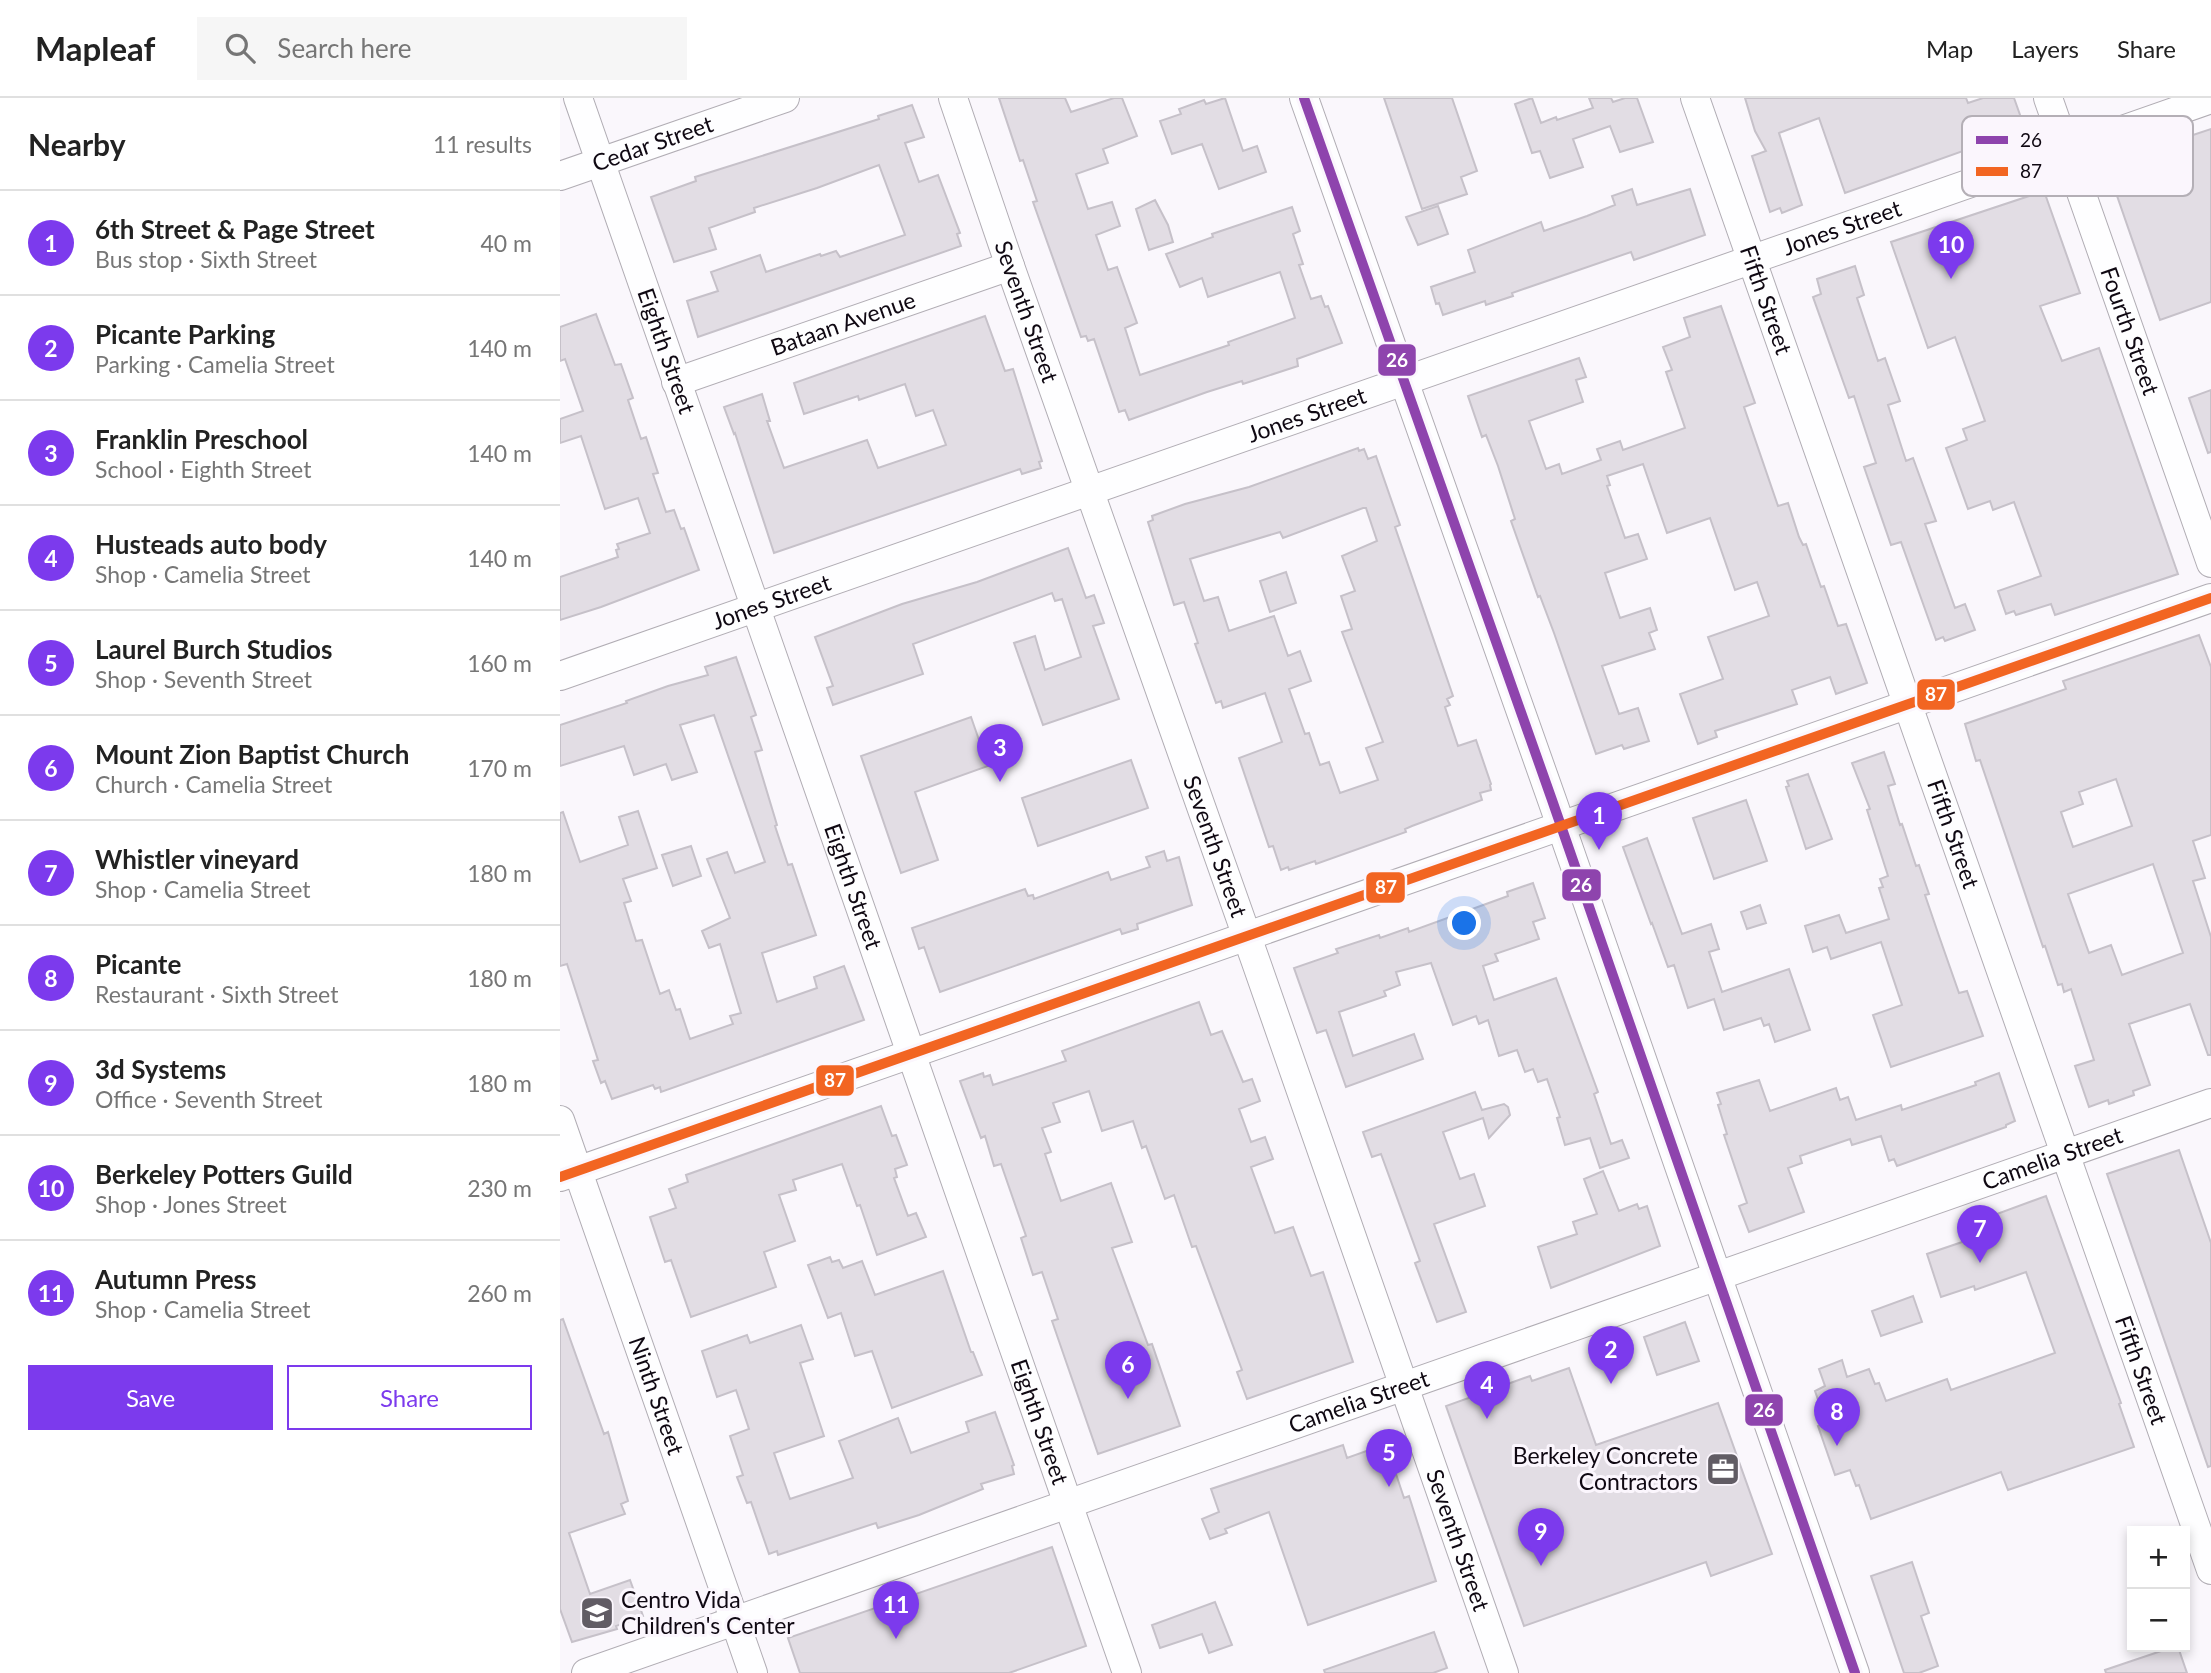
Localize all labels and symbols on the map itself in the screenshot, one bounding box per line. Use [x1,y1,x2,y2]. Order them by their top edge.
street label: Cedar Street [588,109,717,177]
legend [1962,116,2193,196]
text: 26 [2020,128,2042,151]
text: 87 [2020,159,2042,182]
street label: Jones Street [1779,193,1905,261]
pin: 10 [1928,221,1974,279]
street label: Seventh Street [989,237,1065,387]
street label: Fifth Street [1735,241,1799,359]
street label: Fourth Street [2095,263,2166,399]
street label: Eighth Street [632,284,702,418]
street label: Bataan Avenue [767,285,919,361]
line badge: 26 [1377,343,1417,377]
text: 26 [1386,348,1408,371]
street label: Jones Street [1243,380,1370,448]
street label: Jones Street [708,567,835,635]
line badge: 87 [1916,678,1956,711]
text: 87 [1925,682,1947,705]
pin: 3 [977,724,1023,782]
street label: Seventh Street [1178,772,1254,921]
street label: Fifth Street [1922,776,1986,893]
pin: 1 [1576,792,1622,850]
street label: Eighth Street [819,820,889,953]
line badge: 26 [1561,868,1602,902]
line badge: 87 [1365,871,1406,904]
text: 26 [1570,873,1592,896]
text: 87 [1375,875,1397,898]
your location [1447,906,1481,940]
line badge: 87 [815,1064,855,1097]
text: 87 [824,1068,846,1091]
street label: Camelia Street [1978,1120,2127,1195]
pin: 7 [1957,1205,2003,1263]
street label: Fifth Street [2110,1312,2174,1429]
pin: 2 [1588,1326,1634,1384]
street label: Ninth Street [624,1333,691,1459]
pin: 6 [1105,1341,1151,1399]
street label: Eighth Street [1006,1355,1075,1489]
pin: 4 [1464,1361,1510,1419]
street label: Camelia Street [1285,1363,1433,1438]
pin: 8 [1814,1388,1860,1446]
line badge: 26 [1744,1393,1784,1427]
text: 26 [1753,1398,1775,1421]
pin: 5 [1366,1429,1412,1487]
place label: Berkeley Concrete Contractors [1513,1441,1698,1495]
office icon: Berkeley Concrete Contractors [1704,1450,1742,1488]
street label: Seventh Street [1421,1465,1497,1615]
pin: 9 [1518,1508,1564,1566]
pin: 11 [873,1581,919,1639]
place label: Centro Vida Children's Center [621,1585,795,1639]
school or university icon: Centro Vida Children's Center [578,1594,616,1632]

